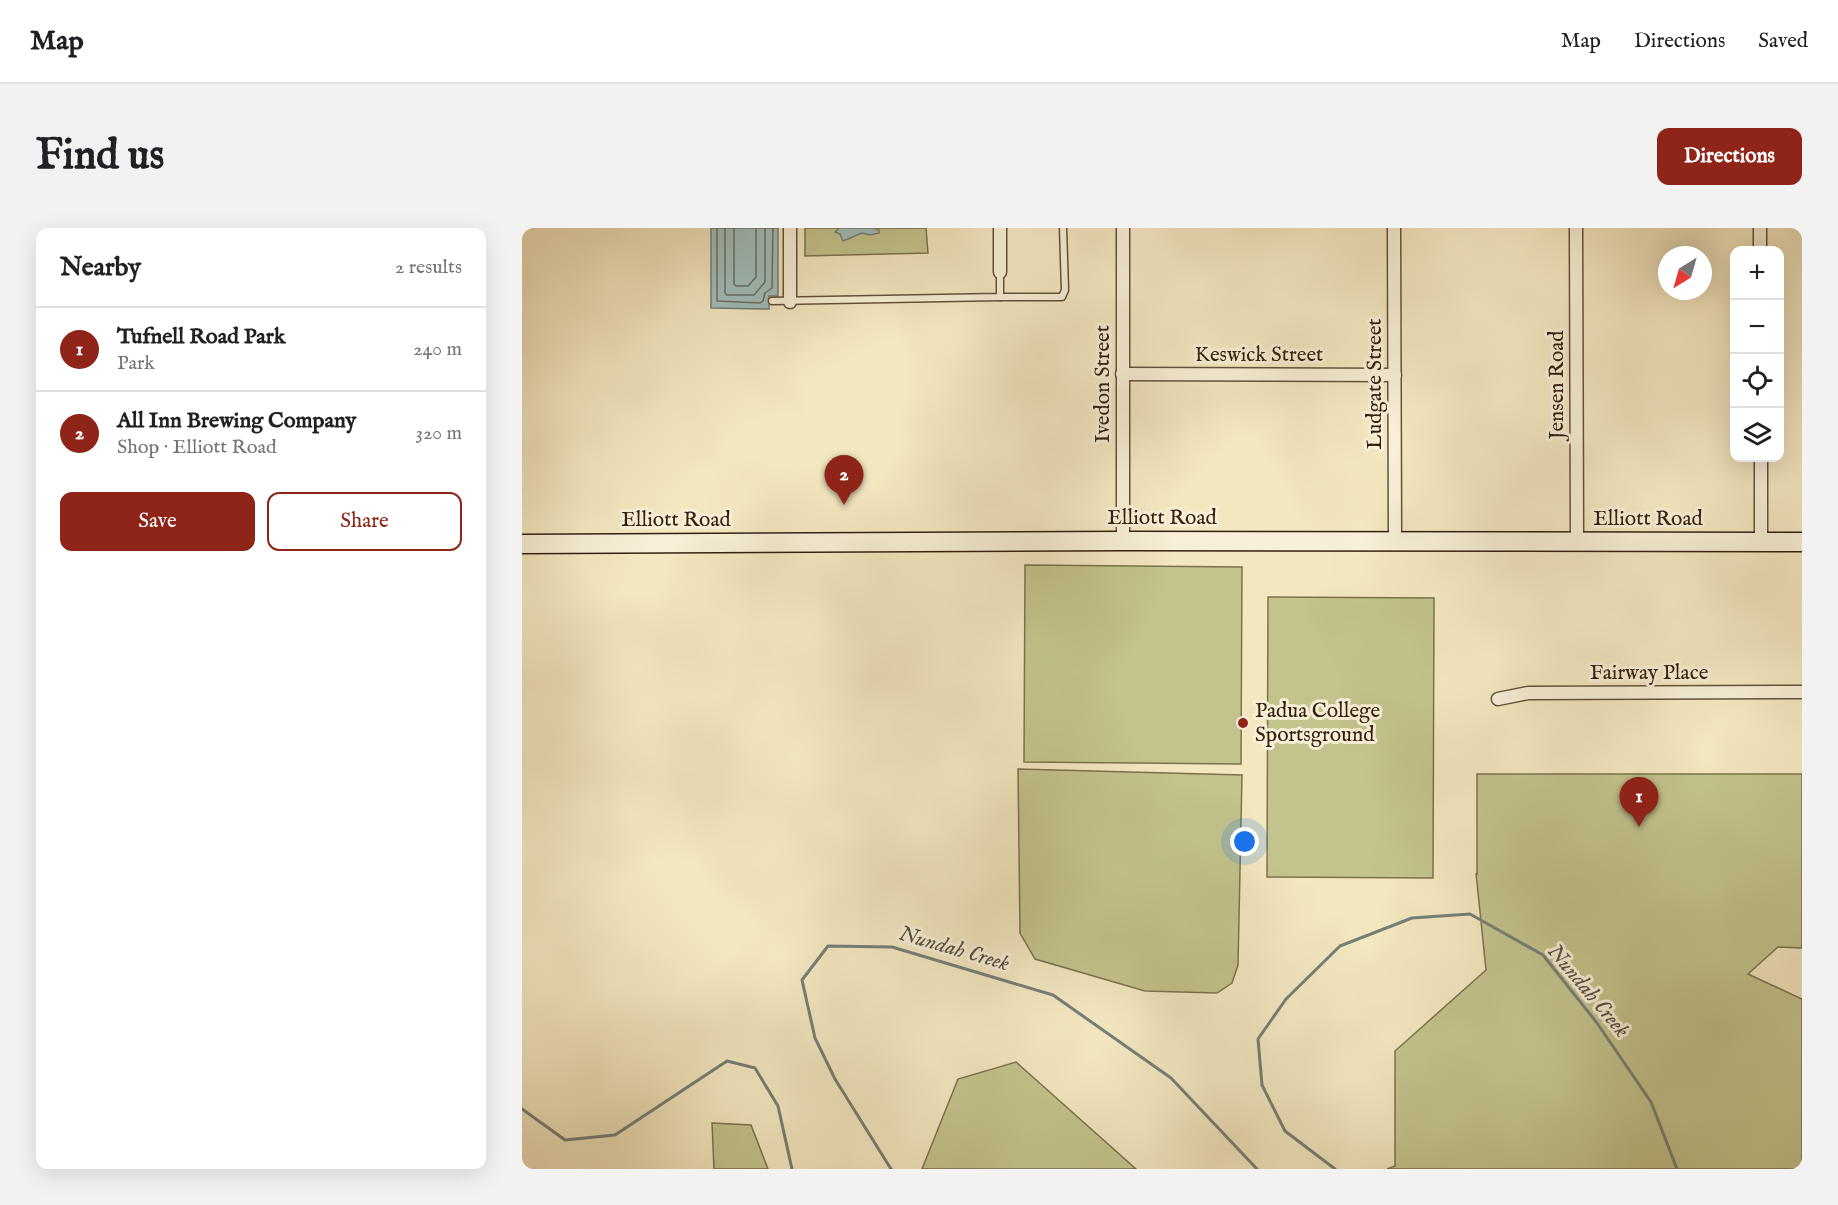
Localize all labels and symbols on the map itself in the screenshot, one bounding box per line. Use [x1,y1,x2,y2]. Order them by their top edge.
north arrow [1658,246,1712,300]
street label: Ludgate Street [1362,318,1389,450]
street label: Ivedon Street [1090,325,1117,443]
street label: Jensen Road [1544,330,1571,442]
street label: Keswick Street [1195,342,1323,369]
pin: 2 [824,456,864,505]
street label: Elliott Road [1107,505,1217,532]
street label: Elliott Road [1593,506,1703,533]
street label: Elliott Road [621,507,731,534]
street label: Fairway Place [1590,660,1709,687]
place label: Padua College Sportsground [1255,698,1381,749]
marker: Padua College Sportsground [1236,716,1250,730]
pin: 1 [1620,778,1658,827]
your location [1230,827,1259,856]
water label: Nundah Creek [895,920,1013,978]
water label: Nundah Creek [1541,938,1635,1044]

